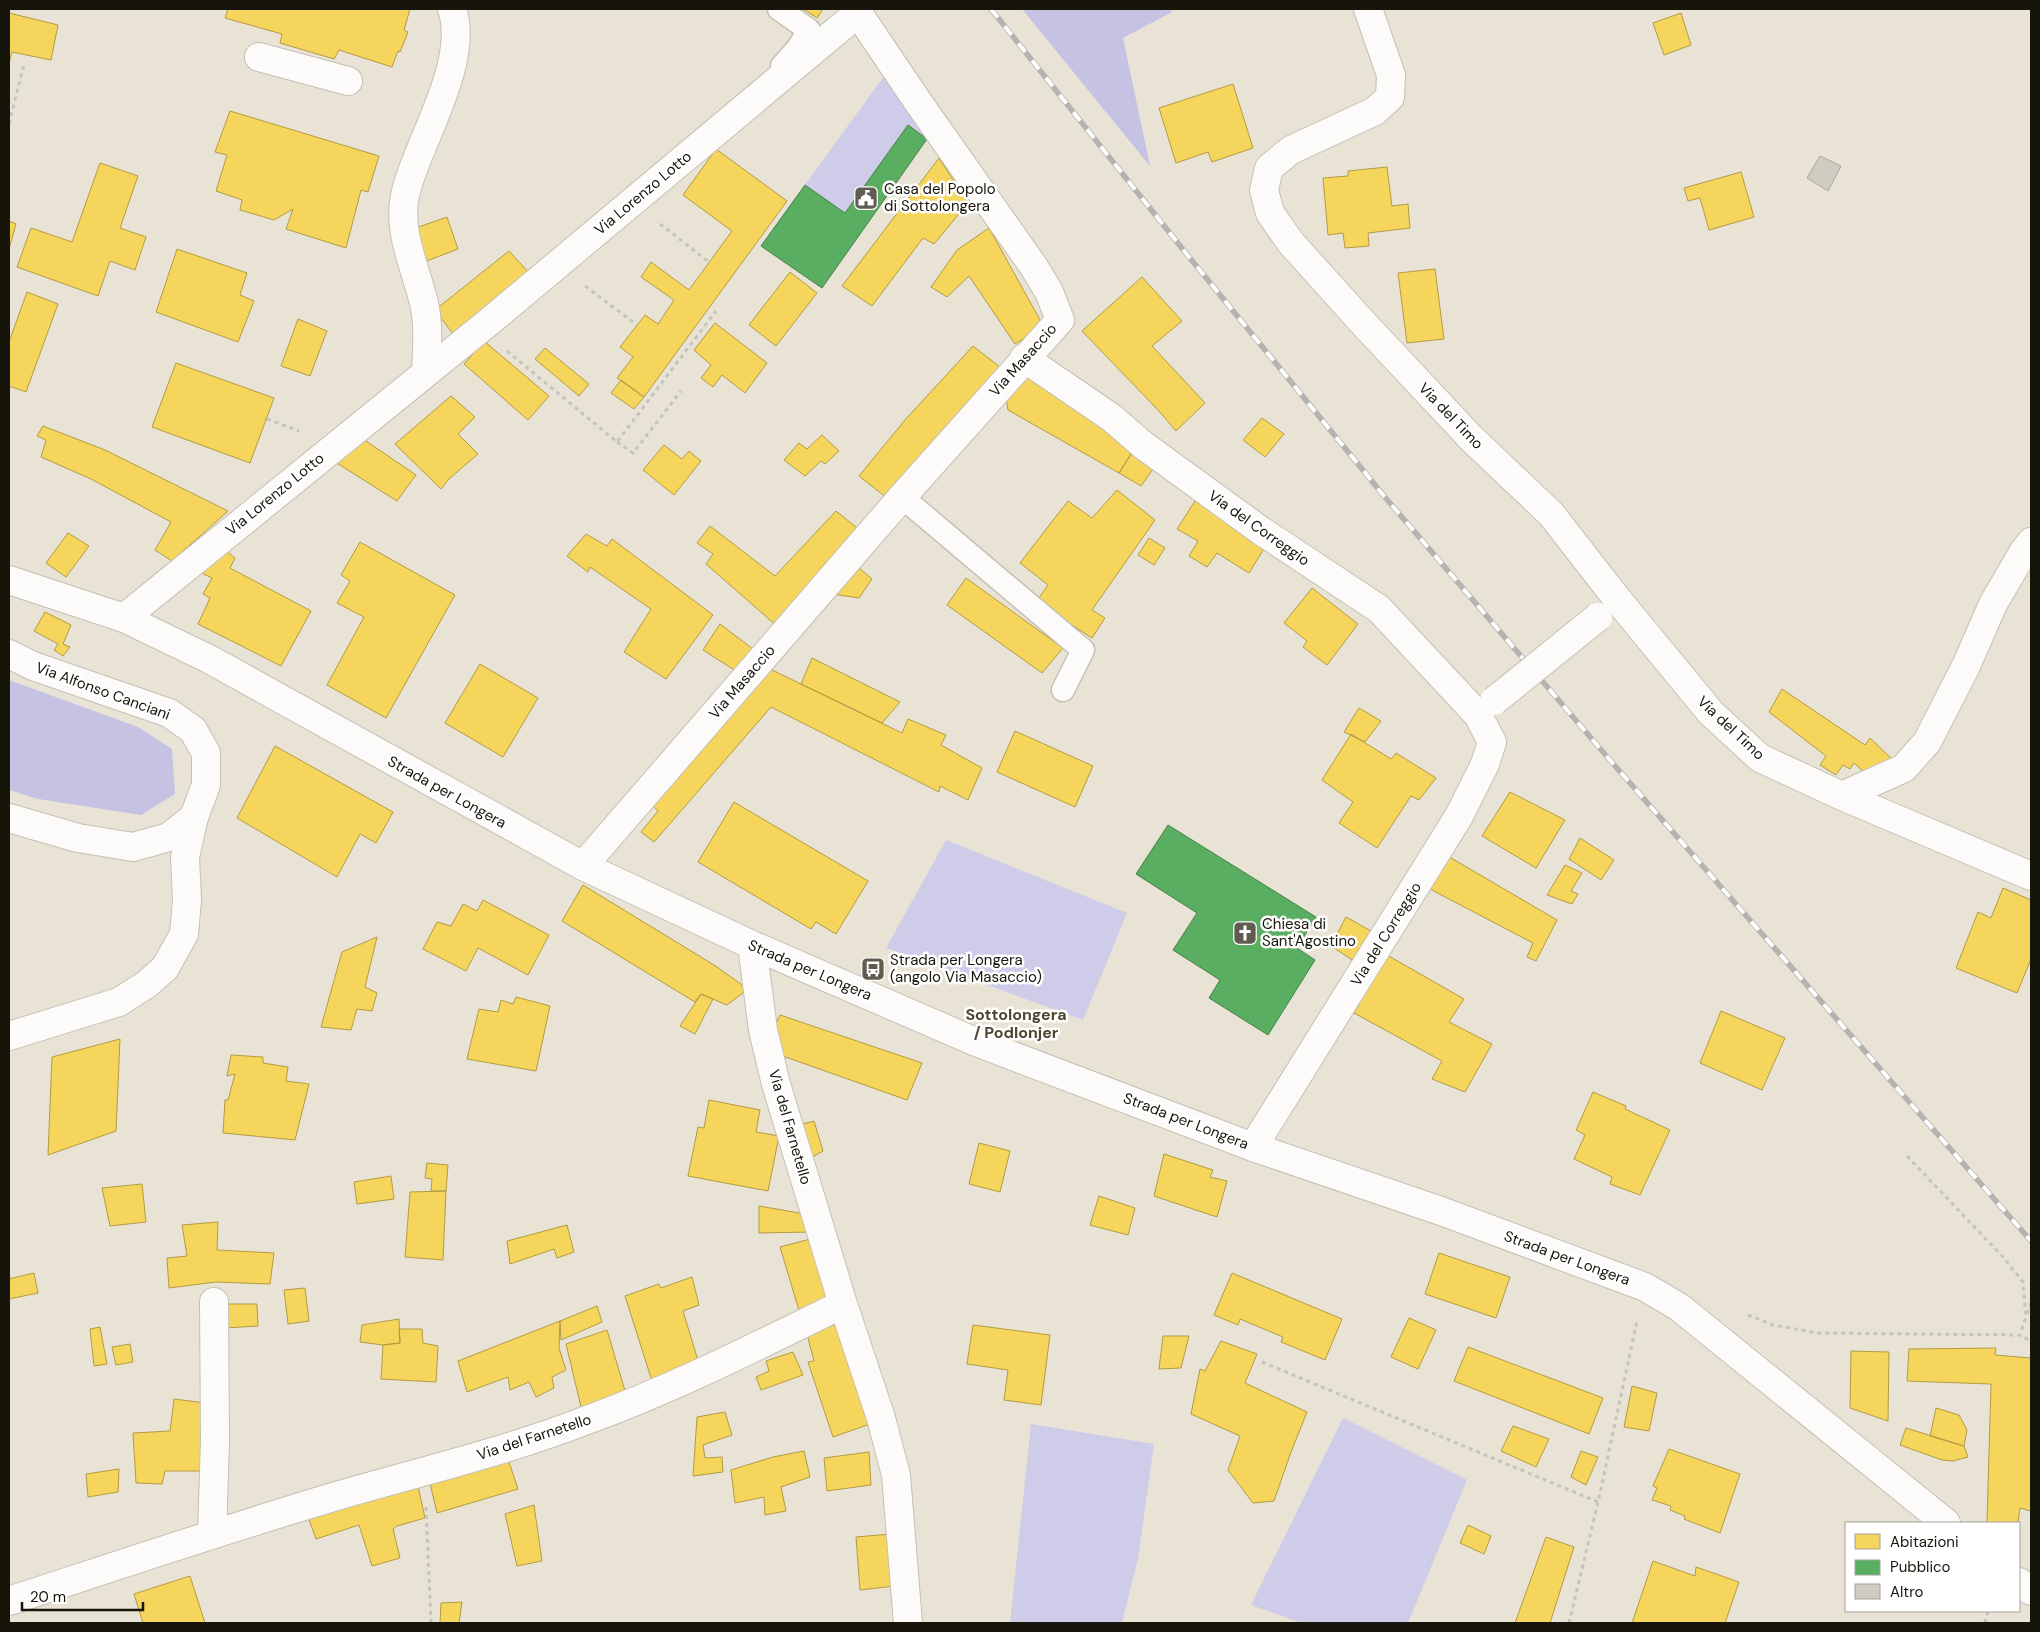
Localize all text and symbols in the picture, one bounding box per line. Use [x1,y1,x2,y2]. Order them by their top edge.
street label: Via Lorenzo Lotto [590,146,696,240]
place label: Casa del Popolo di Sottolongera [884,179,996,216]
public building icon: Casa del Popolo di Sottolongera [853,185,879,211]
street label: Via Masaccio [985,319,1061,401]
street label: Via del Timo [1414,378,1488,454]
street label: Via Lorenzo Lotto [222,448,328,540]
street label: Via del Correggio [1204,486,1314,570]
street label: Via Masaccio [704,641,780,723]
street label: Via Alfonso Canciani [33,657,173,725]
street label: Via del Timo [1693,692,1769,764]
street label: Strada per Longera [384,751,510,833]
street label: Via del Correggio [1346,878,1426,990]
place label: Chiesa di Sant'Agostino [1262,914,1356,951]
church icon: Chiesa di Sant'Agostino [1232,920,1258,946]
street label: Strada per Longera [745,935,875,1005]
place label: Strada per Longera (angolo Via Masaccio) [890,950,1042,987]
bus stop icon: Strada per Longera (angolo Via Masaccio) [860,956,886,982]
district label: Sottolongera / Podlonjer [965,1004,1067,1043]
street label: Via del Farnetello [764,1067,816,1187]
street label: Strada per Longera [1120,1088,1252,1154]
street label: Strada per Longera [1501,1226,1633,1290]
street label: Via del Farnetello [474,1409,594,1465]
legend [1845,1522,2020,1612]
text: Abitazioni [1890,1532,1959,1552]
text: Pubblico [1890,1557,1951,1577]
scale bar [22,1580,144,1612]
text: Altro [1890,1582,1923,1602]
text: 20 m [30,1587,66,1607]

